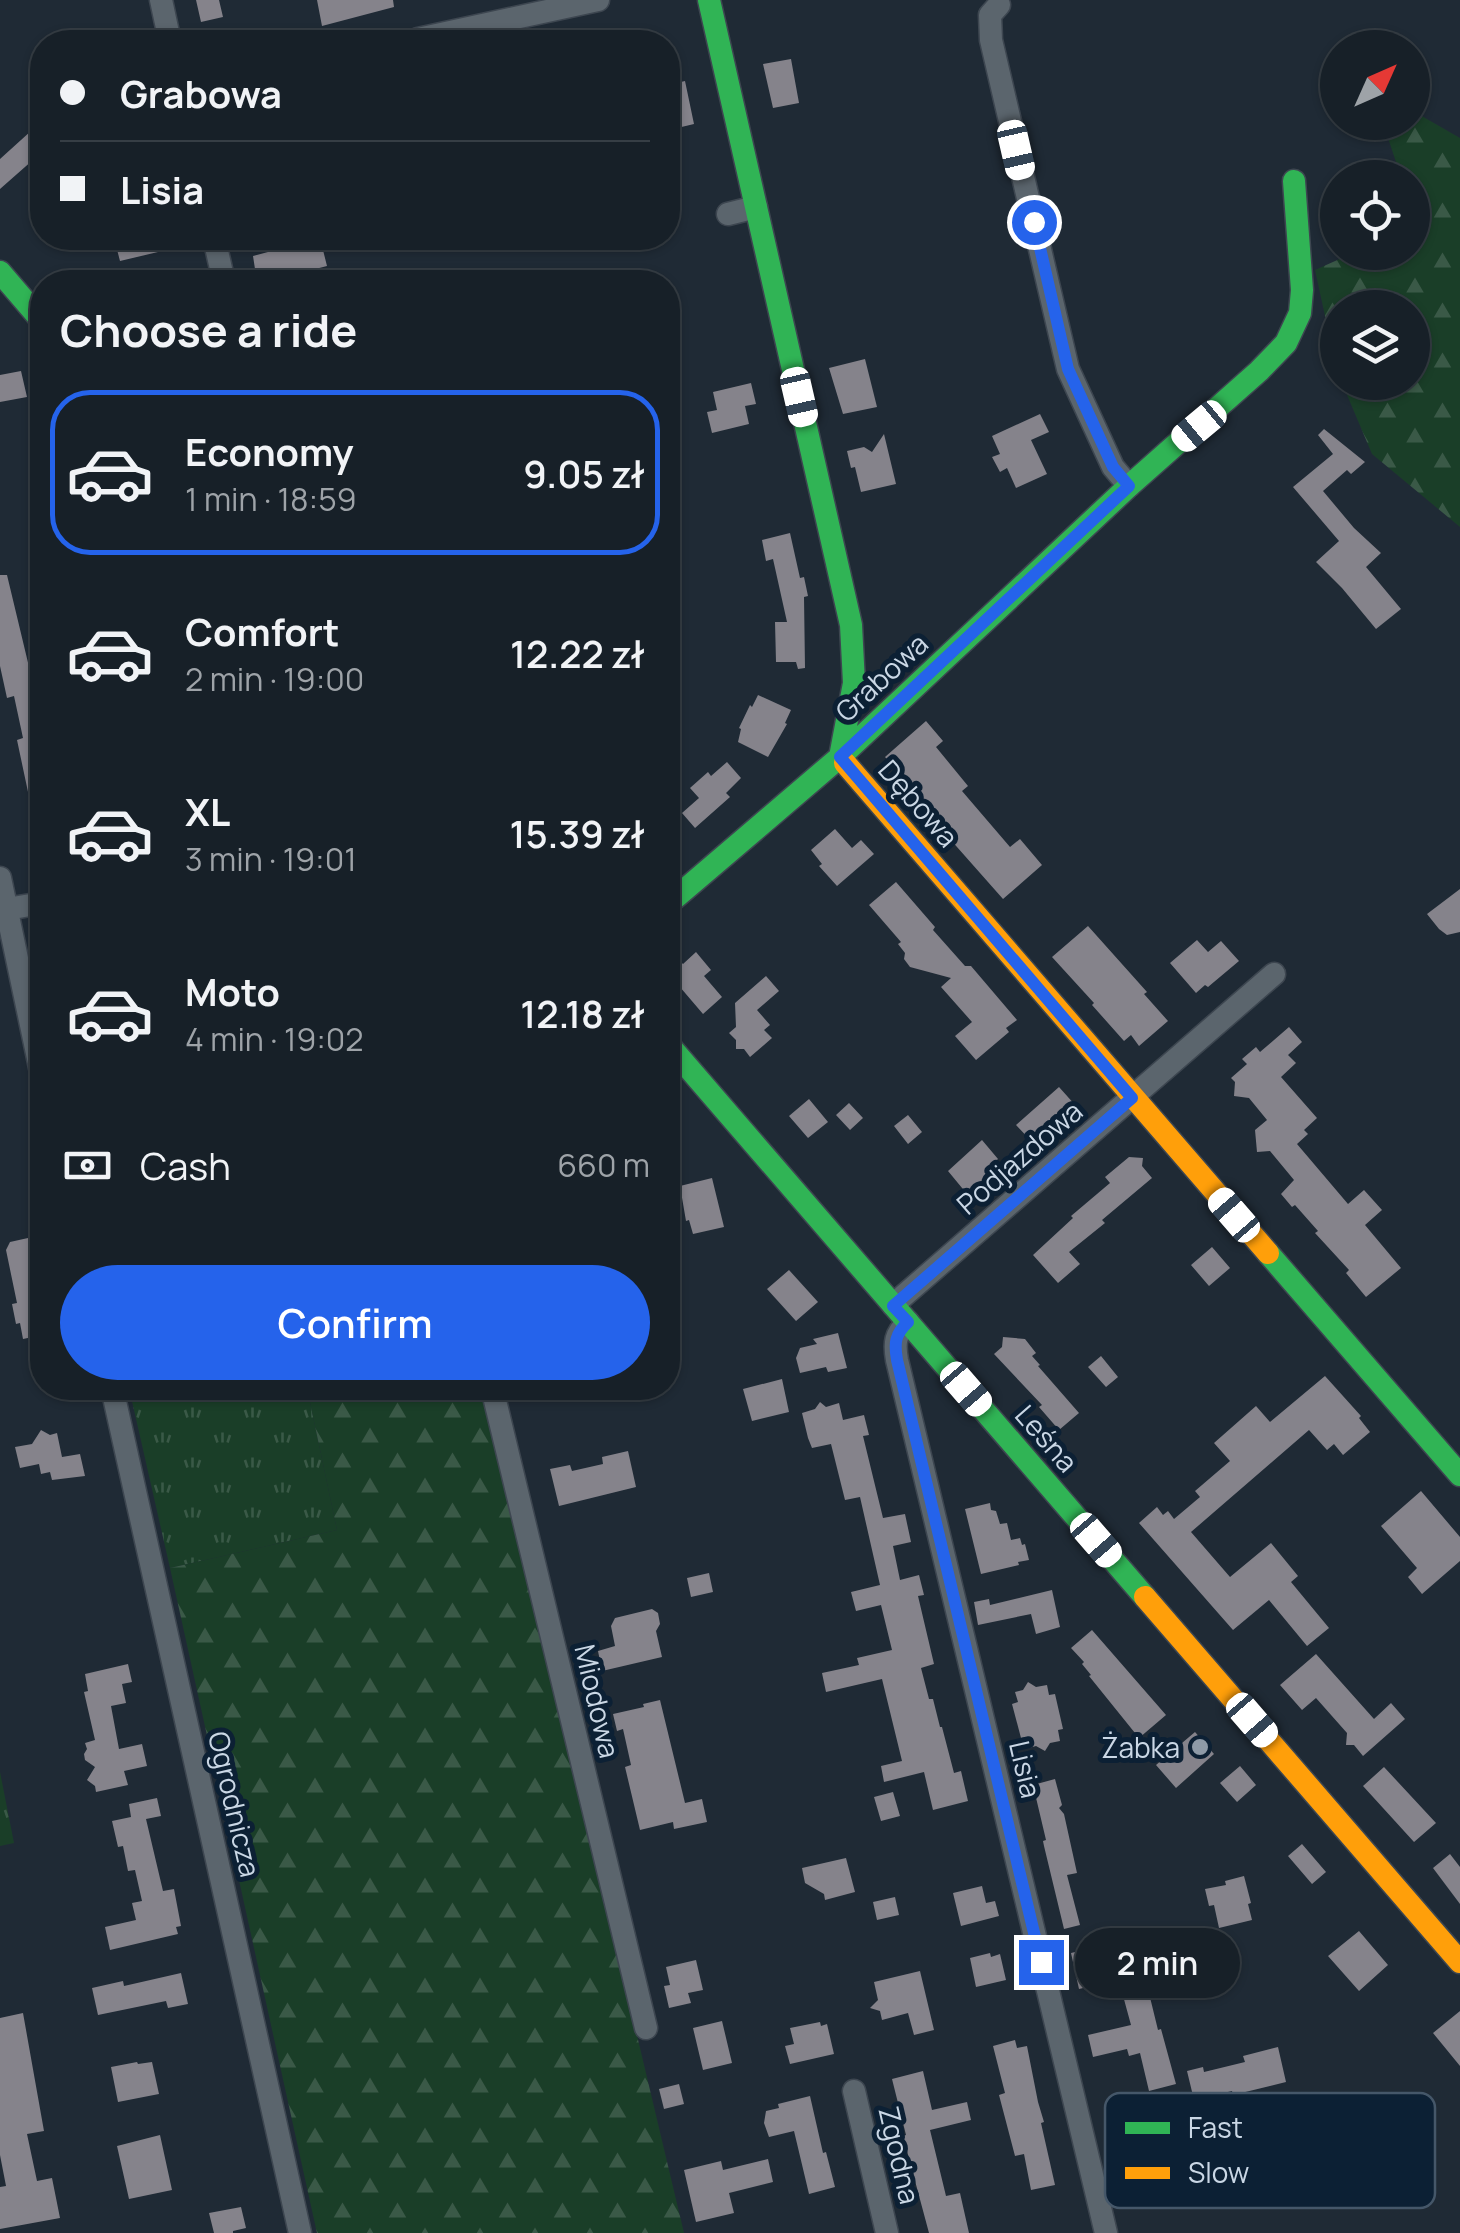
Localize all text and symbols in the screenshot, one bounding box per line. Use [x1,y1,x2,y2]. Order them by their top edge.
north arrow [1320,30,1430,140]
map controls [1320,30,1430,400]
text: Grabowa [120,67,282,119]
car [995,117,1037,183]
button: locate [1320,160,1430,270]
text: Lisia [120,163,204,215]
route start [1012,200,1057,245]
button: layers [1320,290,1430,400]
text: Choose a ride [60,299,357,361]
car [778,364,820,430]
car [1166,395,1232,457]
text: Economy [185,425,354,477]
icon: car [65,428,155,518]
text: 9.05 zł [523,447,645,499]
text: 1 min · 18:59 [185,477,357,521]
text: Comfort [185,605,339,657]
icon: car [65,608,155,698]
street label: Grabowa [826,624,936,730]
text: 12.22 zł [510,627,645,679]
text: 2 min · 19:00 [185,657,364,701]
street label: Dębowa [871,751,967,855]
text: XL [185,785,230,837]
icon: car [65,788,155,878]
text: 15.39 zł [509,807,645,859]
text: 3 min · 19:01 [185,837,357,881]
text: Moto [185,965,280,1017]
icon: car [65,968,155,1058]
text: 12.18 zł [520,987,645,1039]
text: 4 min · 19:02 [185,1017,364,1061]
street label: Podjazdowa [948,1092,1090,1222]
icon: cash [60,1138,115,1193]
text: Cash [140,1139,231,1191]
text: 660 m [557,1143,650,1187]
car [1203,1183,1265,1247]
button: Confirm [60,1265,650,1380]
car [935,1357,997,1421]
street label: Leśna [1007,1396,1087,1480]
car [1065,1508,1127,1572]
street label: Miodowa [567,1640,629,1762]
car [1221,1688,1283,1752]
street label: Ogrodnicza [200,1728,270,1880]
place label: Żabka [1101,1728,1180,1766]
marker: Żabka [1189,1736,1211,1758]
street label: Lisia [1001,1737,1051,1801]
callout: 2 min [1076,1927,1241,1997]
route end [1019,1940,1064,1985]
text: 2 min [1117,1941,1198,1985]
legend [1105,2093,1435,2208]
street label: Zgodna [870,2102,930,2208]
text: Fast [1188,2108,1243,2146]
text: Slow [1188,2153,1249,2191]

